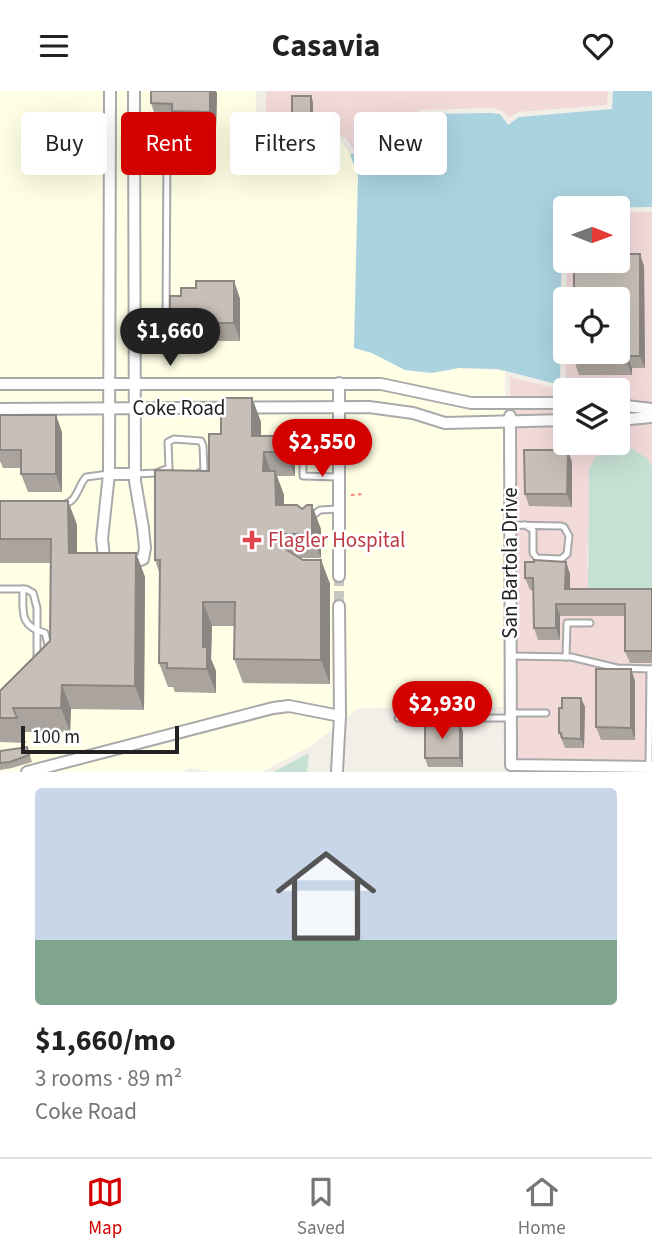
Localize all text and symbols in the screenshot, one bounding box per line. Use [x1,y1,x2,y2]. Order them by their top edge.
text: Casavia [272,23,380,69]
icon: menu [35,27,73,65]
icon: heart [579,27,617,65]
chip: Buy [21,112,107,175]
chip: Rent [121,112,216,175]
chip: Filters [230,112,340,175]
chip: New [354,112,447,175]
north arrow [553,196,630,273]
map controls [553,196,630,455]
button: locate [553,287,630,364]
pin: $1,660 [113,309,227,368]
text: $1,660 [136,314,204,347]
button: layers [553,378,630,455]
street label: Coke Road [132,393,226,423]
pin: $2,550 [265,419,379,479]
text: $2,550 [288,425,356,458]
street label: San Bartola Drive [495,487,525,639]
place label: Flagler Hospital [268,525,405,555]
marker: Flagler Hospital [242,530,262,550]
pin: $2,930 [385,681,499,741]
text: $2,930 [408,687,476,720]
scale bar [21,723,178,755]
text: 100 m [32,724,80,751]
icon: home [263,833,389,959]
text: $1,660/mo [35,1019,176,1062]
text: 3 rooms · 89 m² [35,1062,182,1095]
text: Coke Road [35,1095,137,1128]
tab: Map [86,1173,124,1242]
tab: Saved [297,1173,345,1242]
tab: Home [518,1173,566,1242]

